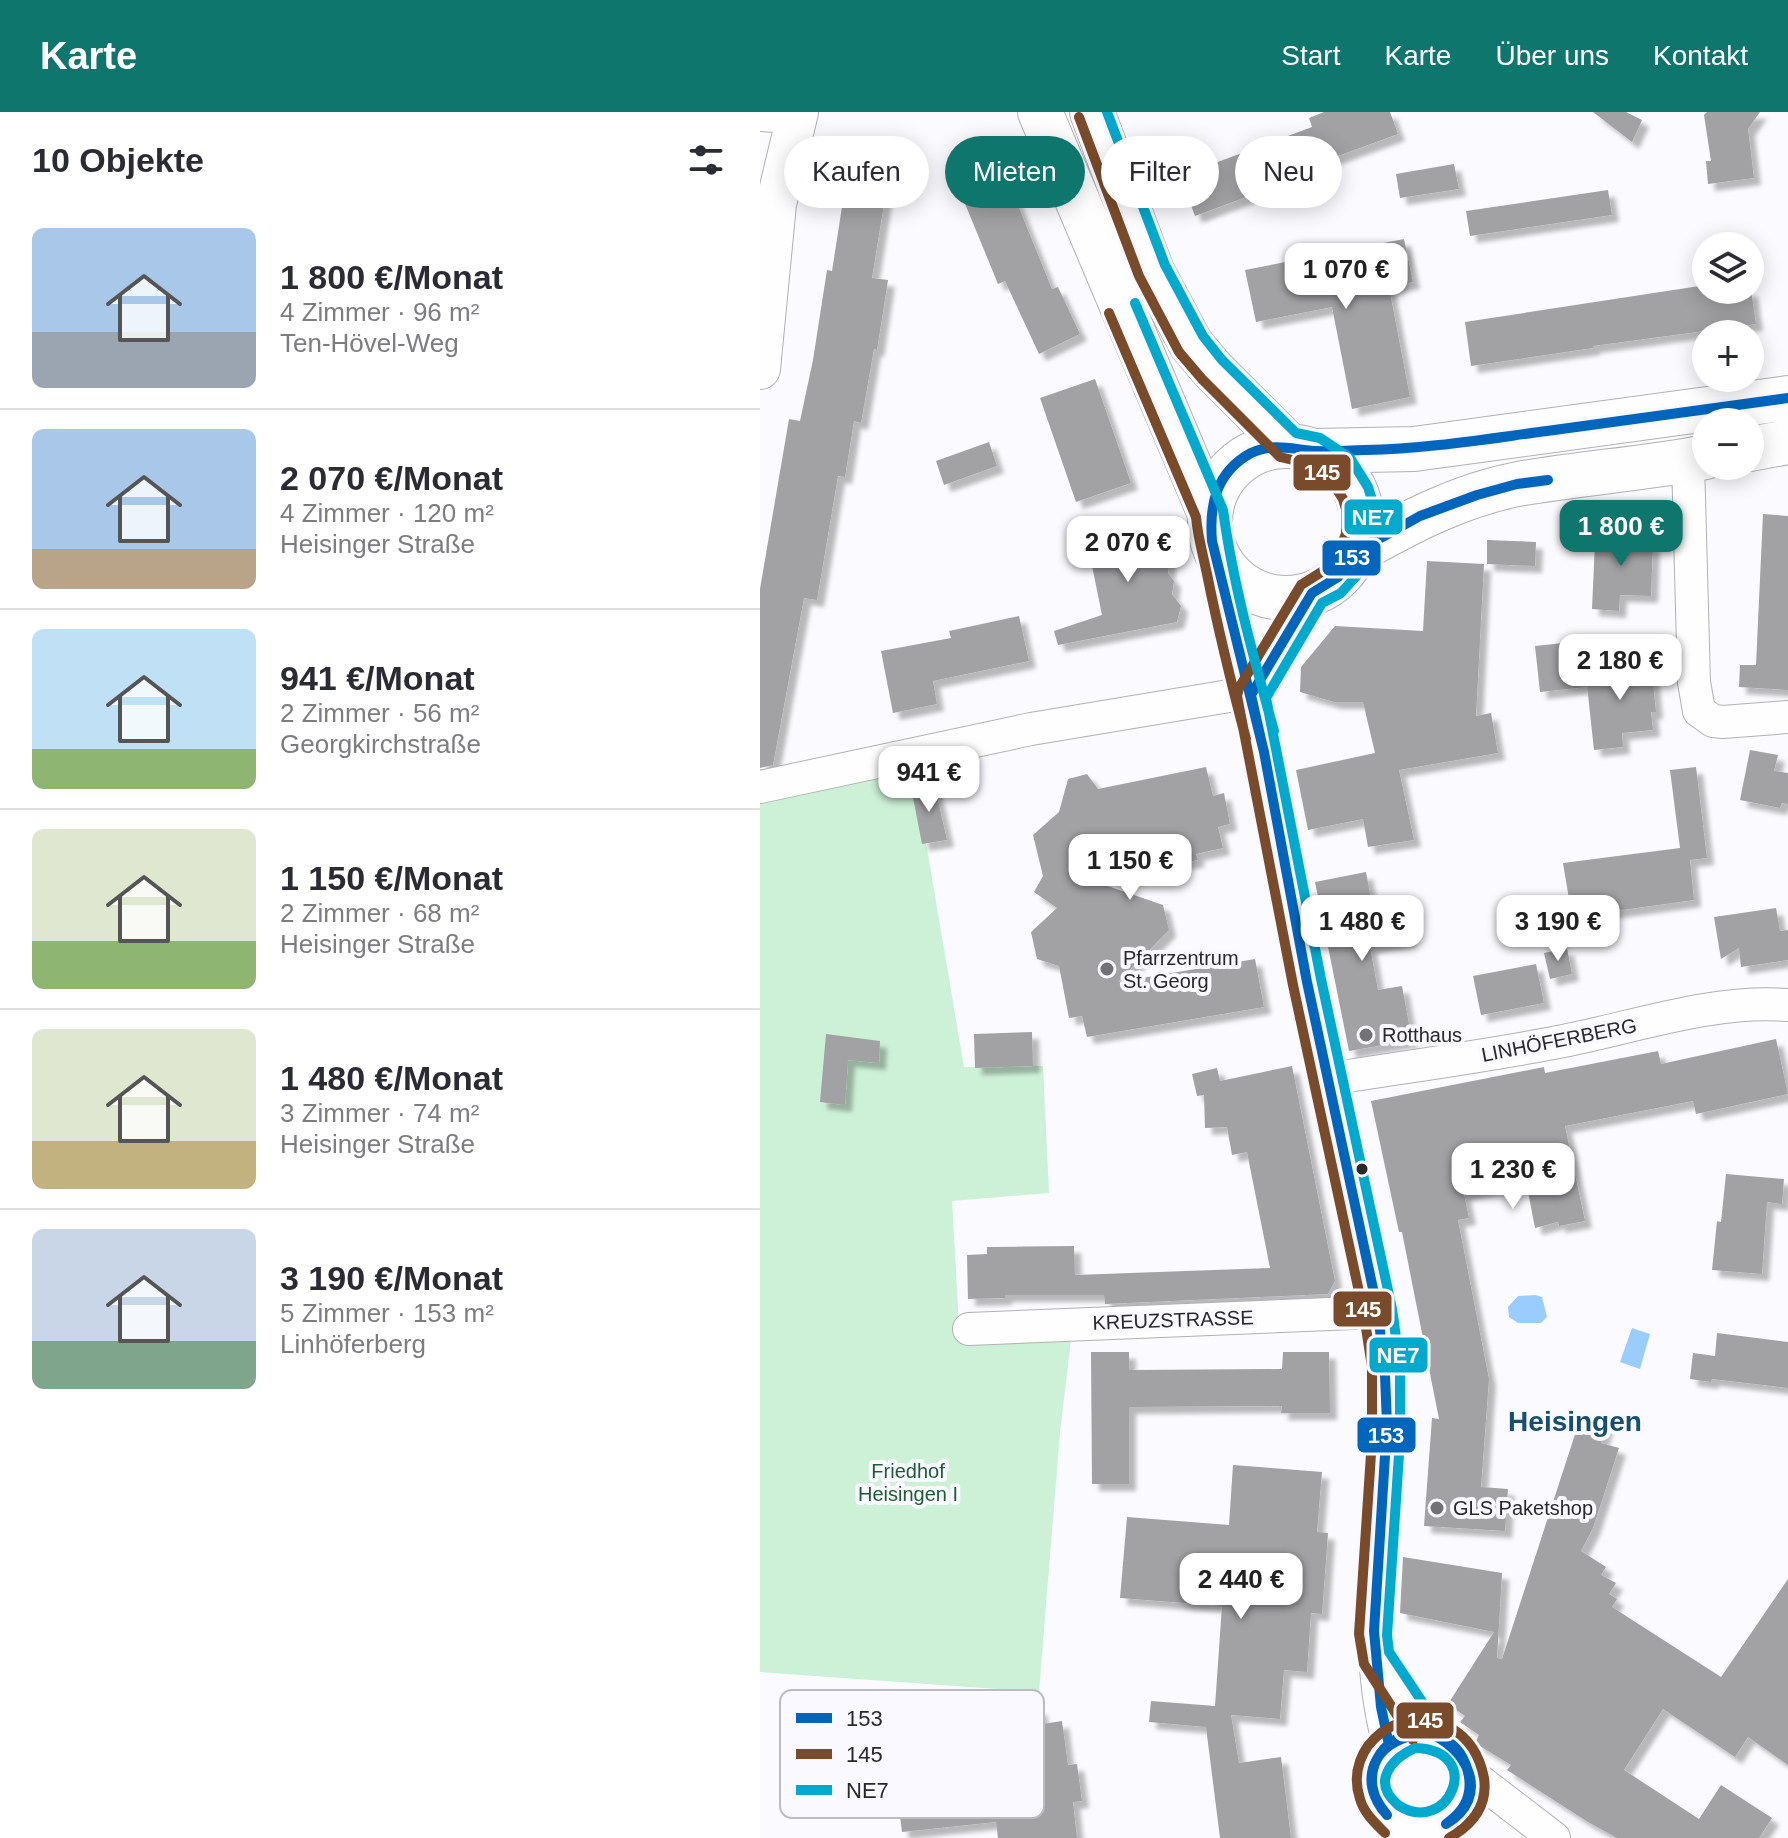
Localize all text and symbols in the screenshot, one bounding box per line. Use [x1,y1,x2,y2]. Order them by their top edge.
text: Karte [40,35,137,77]
text: Start [1281,40,1340,71]
text: Karte [1384,40,1451,71]
text: Über uns [1495,40,1609,71]
text: Kontakt [1653,40,1748,71]
chip: Kaufen [784,136,929,208]
chip: Mieten [945,136,1085,208]
chip: Filter [1101,136,1219,208]
chip: Neu [1235,136,1342,208]
icon: filters [684,138,728,182]
text: 10 Objekte [32,141,204,179]
map controls [1692,232,1764,480]
button: layers [1692,232,1764,304]
pin: 1 070 € [1272,243,1420,311]
text: 1 070 € [1303,254,1389,284]
text: 1 800 €/Monat [280,258,503,296]
icon: home [96,260,192,356]
text: 4 Zimmer · 96 m² [280,297,479,327]
button: + [1692,320,1764,392]
text: Ten-Hövel-Weg [280,328,459,358]
button: − [1692,408,1764,480]
line badge: 145 [1292,453,1352,492]
text: 2 070 €/Monat [280,459,503,497]
text: 145 [1304,460,1340,485]
icon: home [96,461,192,557]
text: 4 Zimmer · 120 m² [280,498,494,528]
line badge: NE7 [1343,498,1404,536]
pin: 1 800 € [1547,500,1695,568]
text: NE7 [1352,505,1394,530]
text: 1 800 € [1578,511,1664,541]
pin: 2 070 € [1054,516,1202,584]
text: 2 070 € [1085,527,1171,557]
text: Heisinger Straße [280,529,475,559]
line badge: 153 [1321,539,1382,577]
text: 153 [1334,545,1370,570]
pin: 2 180 € [1546,634,1694,702]
text: 2 180 € [1577,645,1663,675]
text: 941 €/Monat [280,659,475,697]
icon: home [96,661,192,757]
text: 2 Zimmer · 56 m² [280,698,479,728]
text: Georgkirchstraße [280,729,481,759]
pin: 941 € [873,746,985,814]
text: 941 € [896,757,962,787]
pin: 1 150 € [1056,834,1204,902]
text: 1 150 € [1087,845,1173,875]
text: 1 150 €/Monat [280,859,503,897]
icon: home [96,861,192,957]
pin: 1 480 € [1288,895,1436,963]
pin: 3 190 € [1484,895,1632,963]
text: 2 Zimmer · 68 m² [280,898,479,928]
text: 1 480 € [1319,906,1405,936]
text: 3 190 € [1515,906,1601,936]
text: Heisinger Straße [280,929,475,959]
place label: Pfarrzentrum St. Georg [1123,947,1239,992]
marker: Pfarrzentrum St. Georg [1098,960,1116,978]
street label: LINHÖFERBERG [1479,1014,1639,1066]
place label: Rotthaus [1382,1024,1462,1046]
marker: Rotthaus [1357,1026,1375,1044]
text: 1 480 €/Monat [280,1059,503,1097]
icon: home [96,1061,192,1157]
text: 3 Zimmer · 74 m² [280,1098,479,1128]
text: Heisinger Straße [280,1129,475,1159]
pin: 1 230 € [1439,1143,1587,1211]
text: 1 230 € [1470,1154,1556,1184]
unlabelled marker [1354,1161,1370,1177]
text: 3 190 €/Monat [280,1259,503,1297]
icon: home [96,1261,192,1357]
line badge: 145 [1332,1290,1393,1328]
text: 145 [1345,1297,1381,1322]
text: 5 Zimmer · 153 m² [280,1298,494,1328]
street label: KREUZSTRASSE [1092,1306,1254,1334]
text: Linhöferberg [280,1329,426,1359]
line badge: NE7 [1368,1336,1429,1374]
text: NE7 [1377,1343,1419,1368]
district label: Heisingen [1508,1406,1642,1437]
line badge: 153 [1356,1416,1417,1454]
text: 153 [1368,1423,1404,1448]
park label: Friedhof Heisingen I [858,1460,958,1505]
place label: GLS Paketshop [1453,1497,1593,1519]
marker: GLS Paketshop [1428,1499,1446,1517]
pin: 2 440 € [1167,1553,1315,1621]
text: 2 440 € [1198,1564,1284,1594]
legend [780,1690,1044,1818]
line badge: 145 [1395,1701,1455,1740]
text: 153 [846,1706,883,1731]
text: 145 [1407,1708,1443,1733]
text: 145 [846,1742,883,1767]
text: NE7 [846,1778,889,1803]

